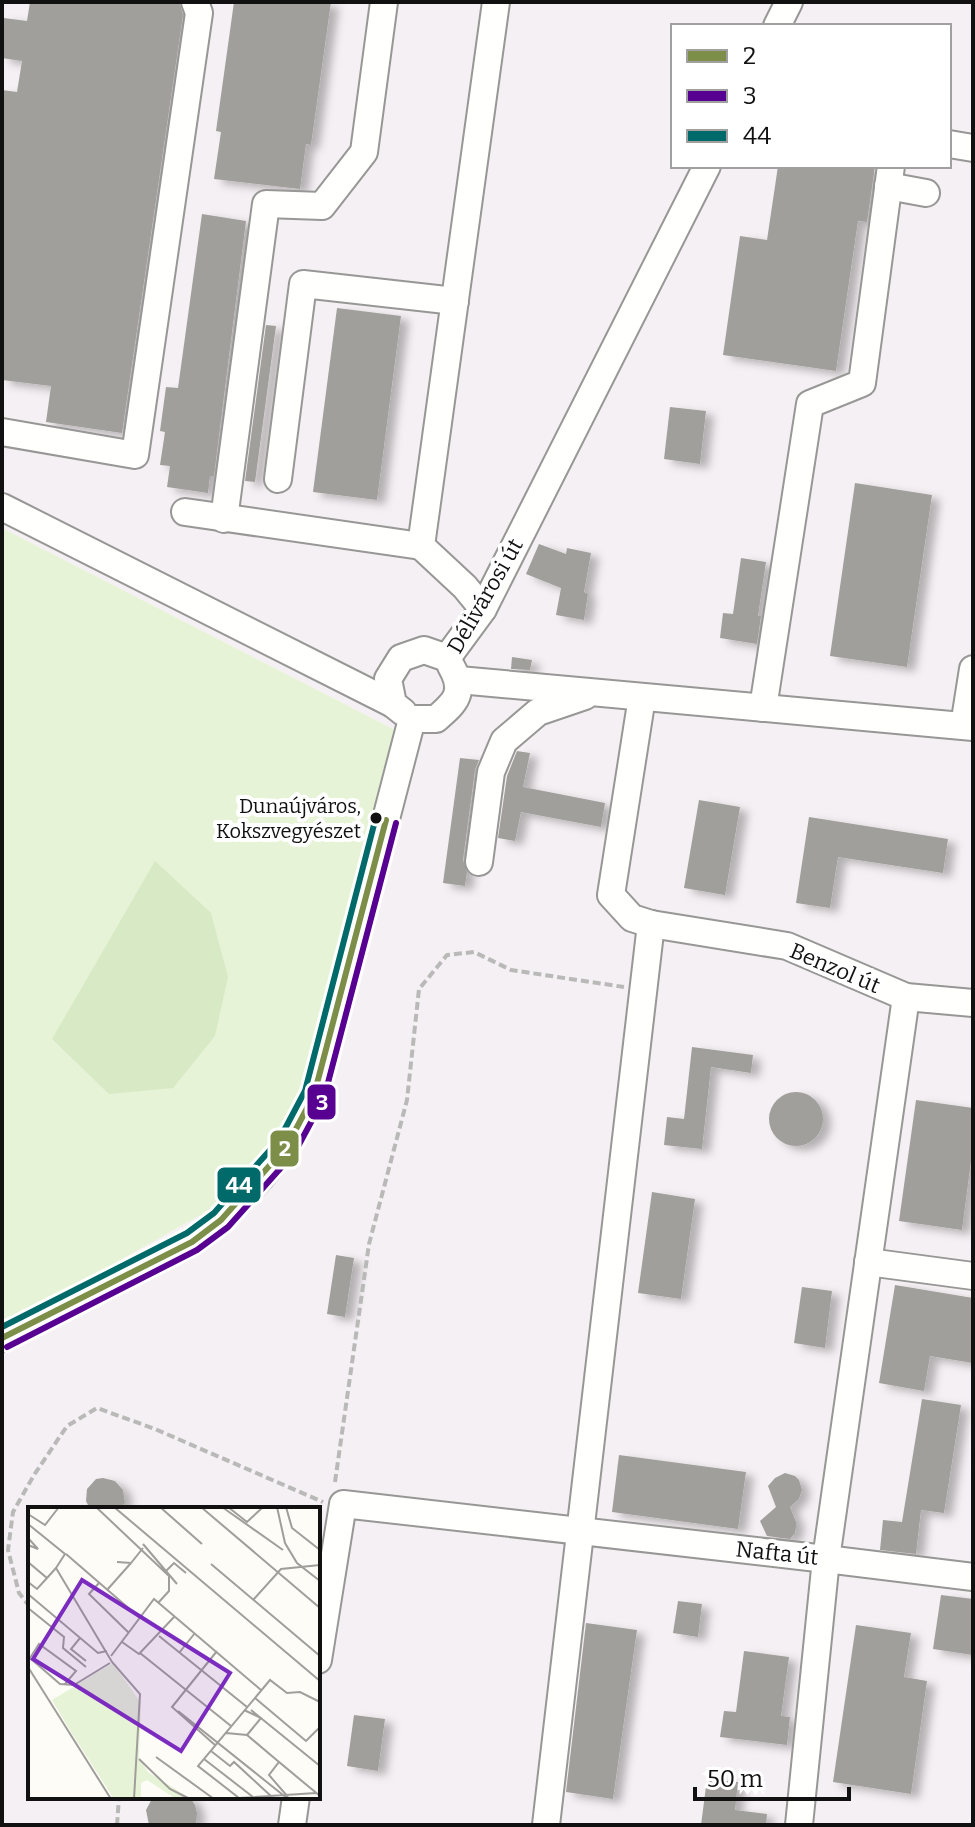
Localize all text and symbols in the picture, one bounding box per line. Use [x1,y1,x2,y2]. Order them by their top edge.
legend [671,24,951,168]
text: 2 [743,42,756,70]
text: 3 [743,82,757,110]
text: 44 [743,122,771,150]
street label: Délivárosi út [441,534,529,658]
place label: Dunaújváros, Kokszvegyészet [216,794,361,843]
marker: Dunaújváros, Kokszvegyészet [368,810,384,826]
street label: Benzol út [786,937,884,999]
line badge: 3 [306,1083,337,1121]
text: 3 [316,1089,328,1116]
line badge: 2 [269,1129,300,1168]
text: 2 [279,1135,291,1162]
line badge: 44 [216,1166,262,1204]
text: 44 [225,1172,253,1199]
inset map [28,1507,320,1799]
street label: Nafta út [734,1535,820,1571]
scale bar [695,1751,849,1801]
text: 50 m [707,1765,763,1793]

